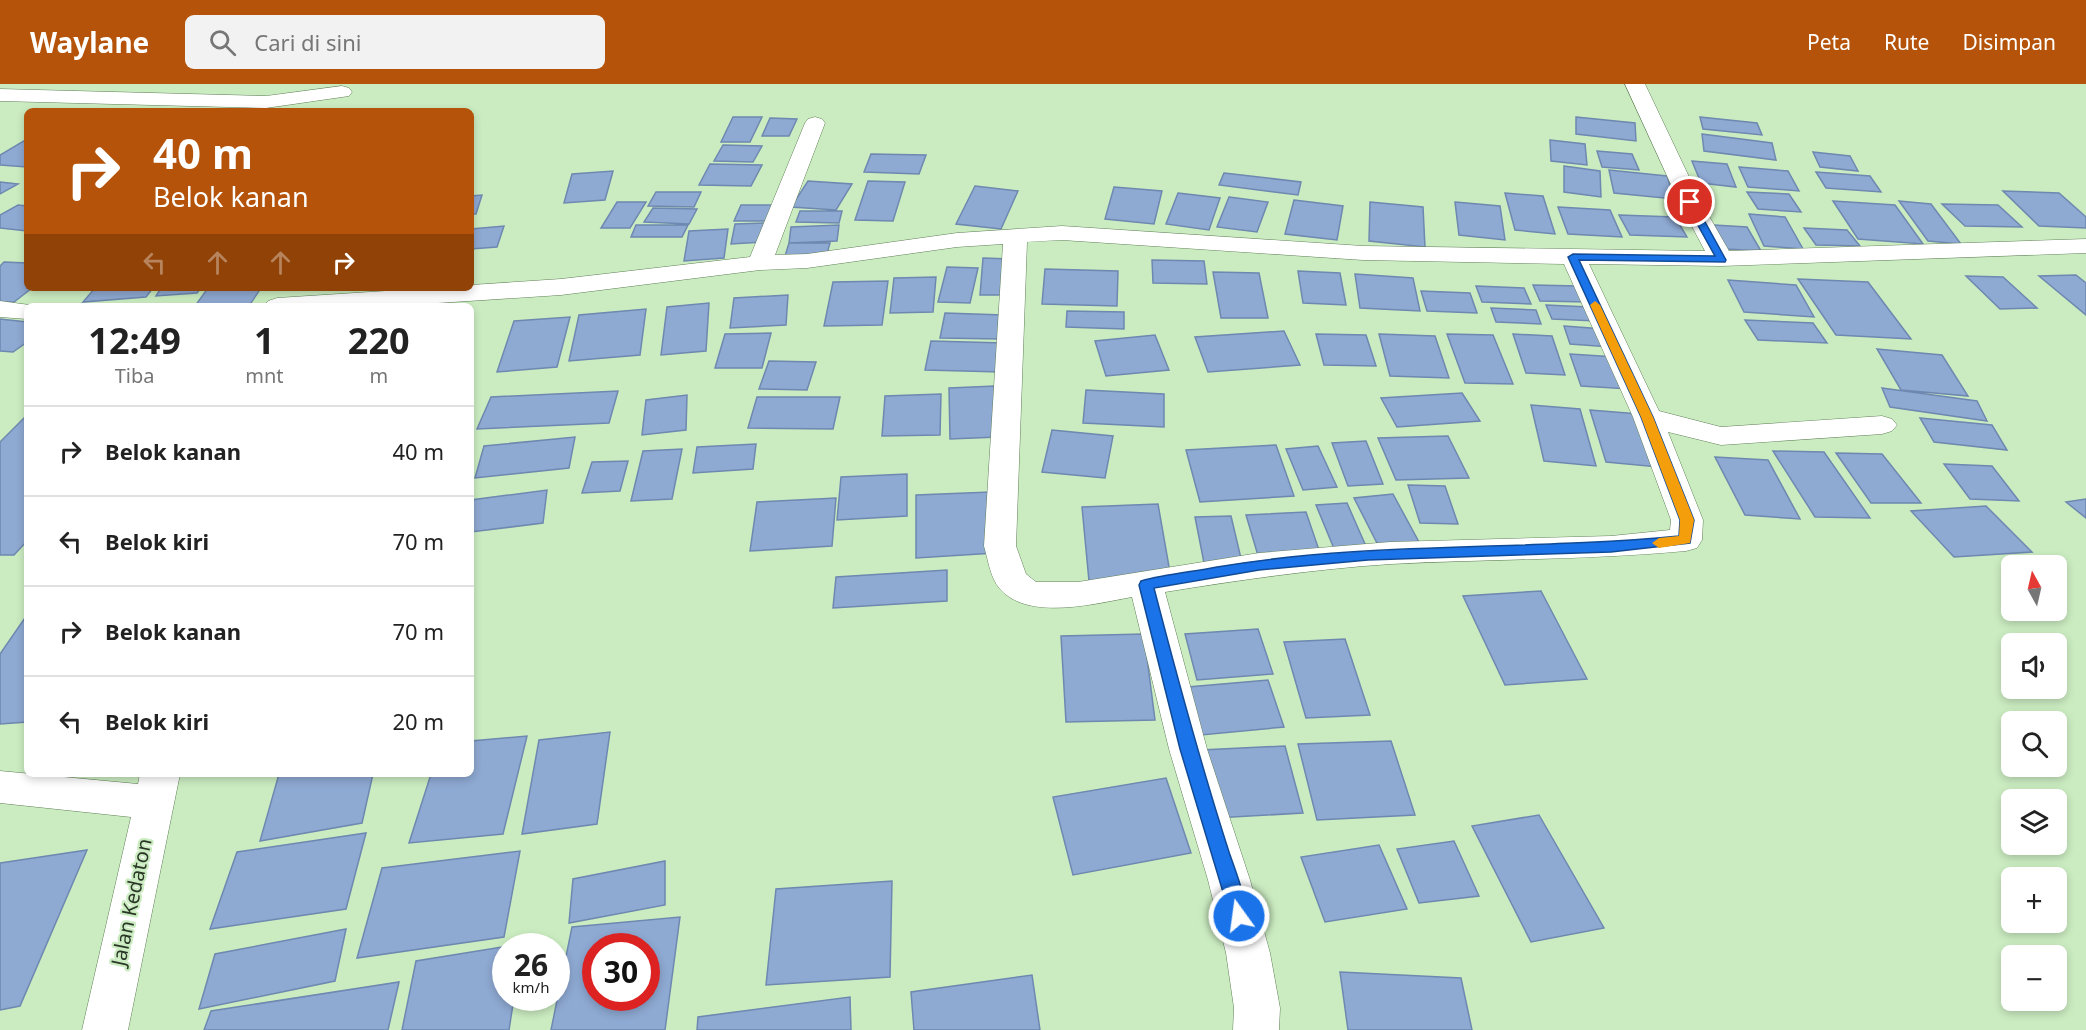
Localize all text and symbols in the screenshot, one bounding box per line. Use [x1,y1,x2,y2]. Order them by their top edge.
search box [185,15,605,69]
text: Waylane [30,23,149,61]
icon: search [206,26,239,59]
text: Cari di sini [254,27,361,57]
text: Peta [1807,28,1851,56]
text: Rute [1884,28,1929,56]
text: Disimpan [1962,28,2056,56]
text: 40 m [153,124,253,181]
icon: right [54,132,132,210]
pin [1664,176,1715,227]
text: Belok kanan [153,178,309,215]
icon: arrive [1673,185,1706,218]
icon: left [138,246,171,279]
icon: ahead [201,246,234,279]
icon: ahead [264,246,297,279]
icon: right [327,246,360,279]
text: 12:49 [88,316,181,365]
text: 1 [254,316,275,365]
text: 220 [348,316,410,365]
text: Tiba [115,362,155,389]
text: mnt [245,362,283,389]
text: m [369,362,388,389]
icon: right [54,435,87,468]
text: Belok kanan [105,436,241,466]
text: 40 m [393,436,444,466]
icon: left [54,525,87,558]
text: Belok kiri [105,526,209,556]
text: 70 m [393,526,444,556]
north arrow [2001,555,2067,621]
map controls [2001,555,2067,1011]
icon: right [54,615,87,648]
text: Belok kanan [105,616,241,646]
text: 70 m [393,616,444,646]
button: sound [2001,633,2067,699]
icon: left [54,705,87,738]
text: Belok kiri [105,706,209,736]
text: 20 m [393,706,444,736]
button: search [2001,711,2067,777]
button: layers [2001,789,2067,855]
street label: Jalan Kedaton [104,836,158,970]
button: + [2001,867,2067,933]
position arrow [1207,884,1271,948]
speed limit sign: 30 [582,933,660,1011]
text: 26 [514,944,548,985]
button: − [2001,945,2067,1011]
text: km/h [513,977,549,997]

